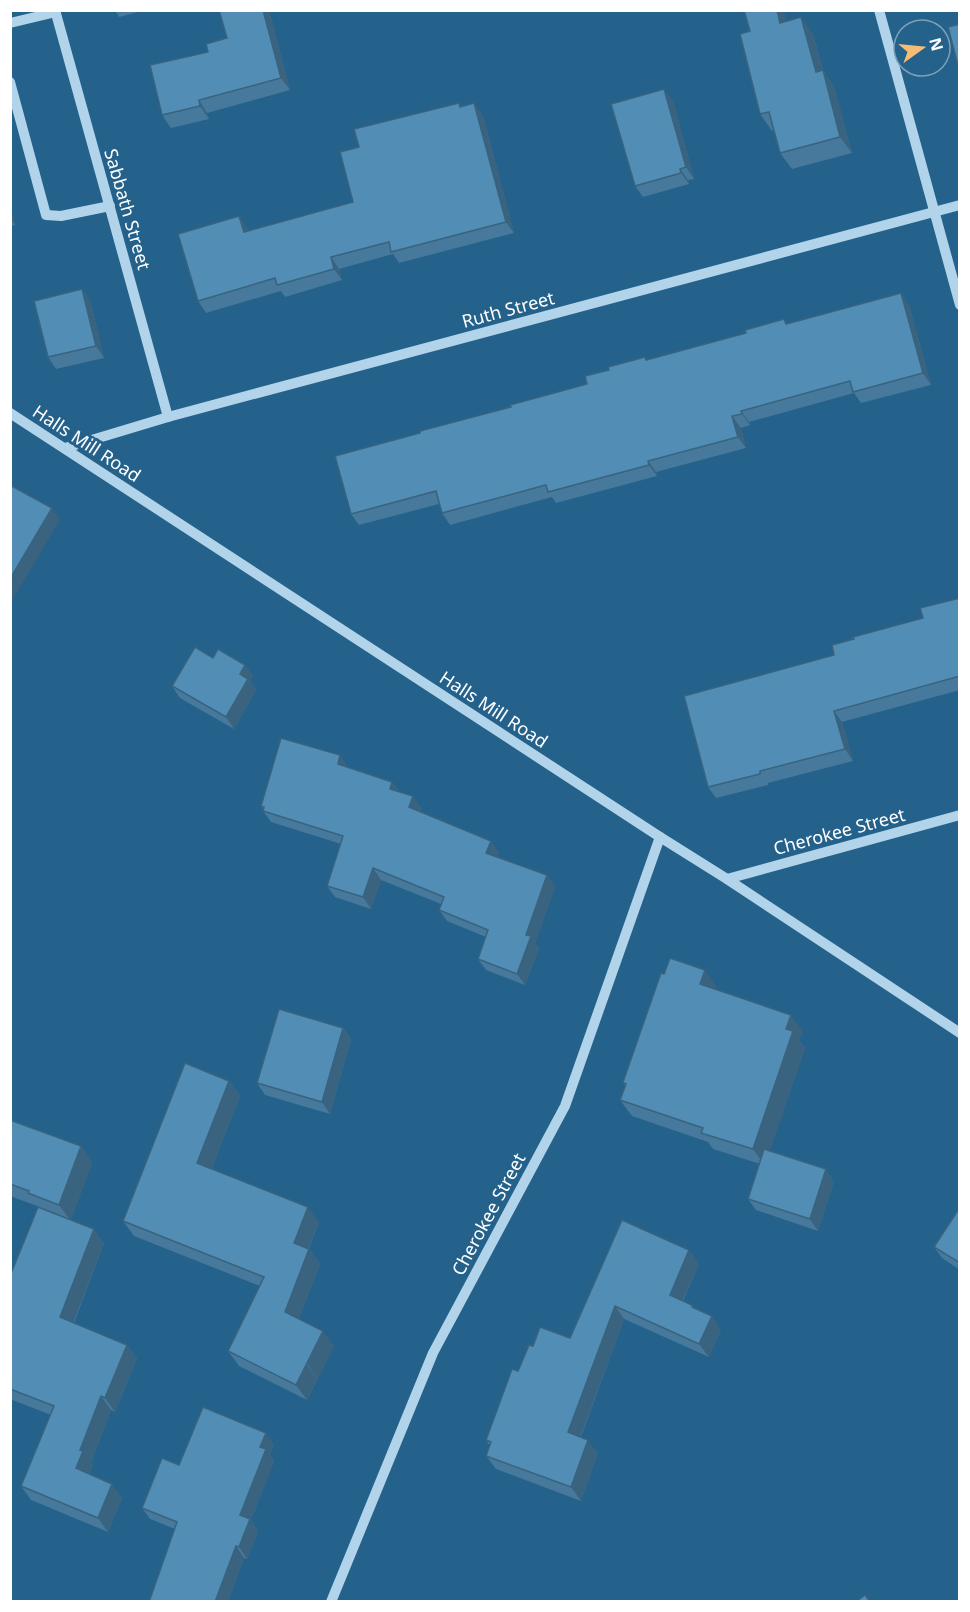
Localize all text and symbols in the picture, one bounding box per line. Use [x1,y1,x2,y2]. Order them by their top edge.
north arrow [892,18,952,78]
text: N [924,35,949,53]
street label: Sabbath Street [99,146,157,273]
street label: Ruth Street [459,285,557,333]
street label: Halls Mill Road [28,399,146,487]
street label: Halls Mill Road [435,665,553,753]
street label: Cherokee Street [770,802,908,860]
street label: Cherokee Street [446,1148,531,1279]

